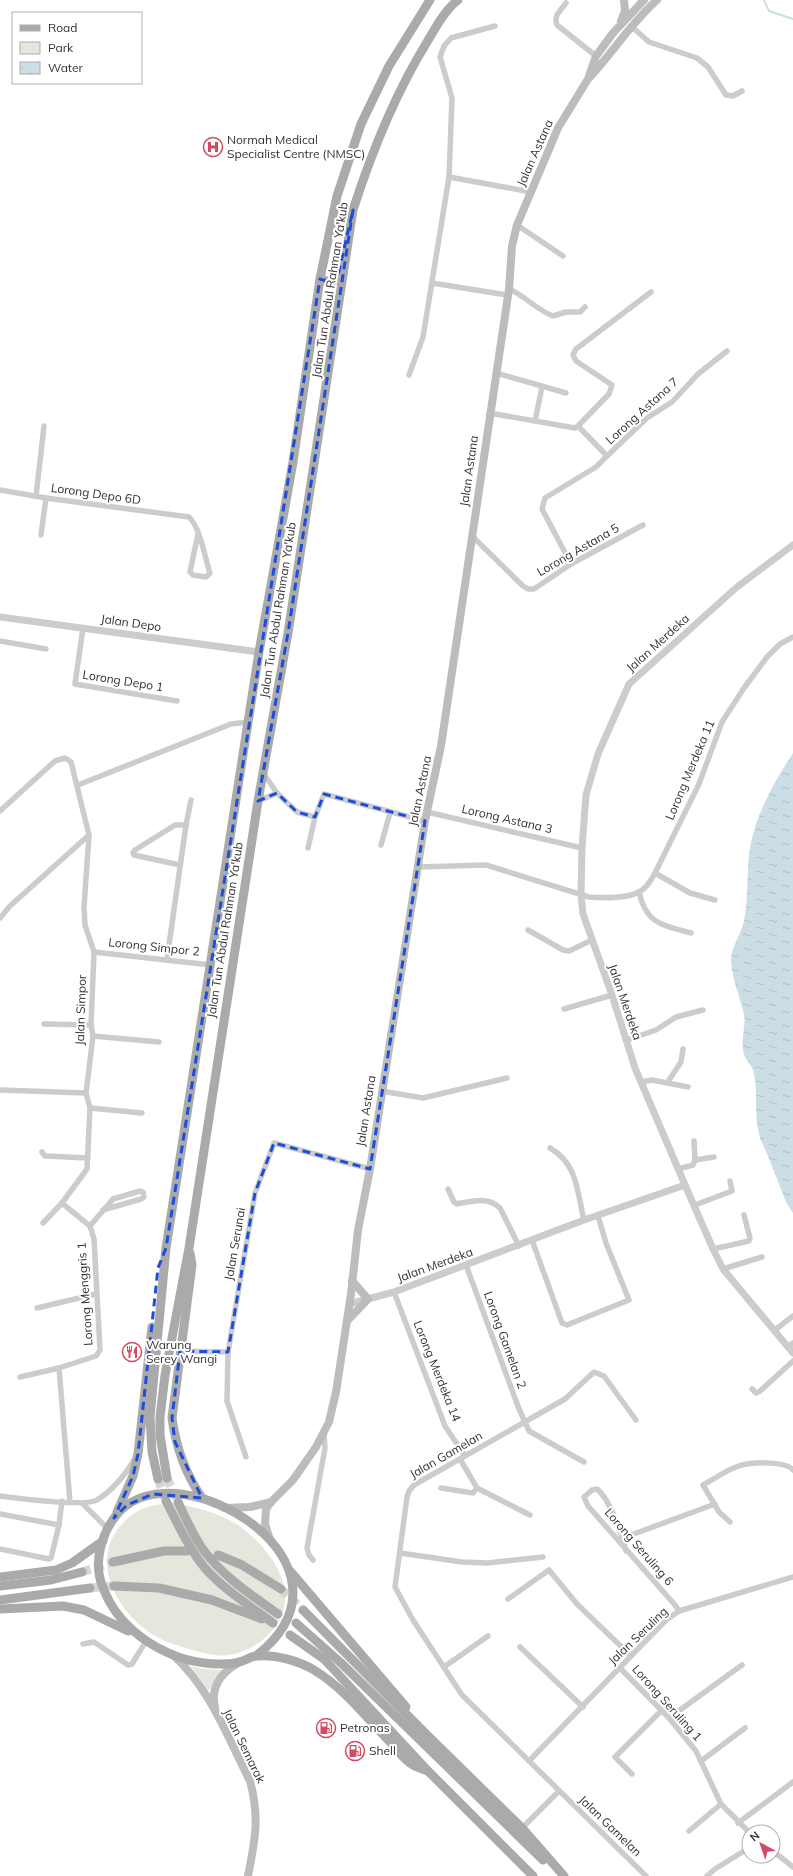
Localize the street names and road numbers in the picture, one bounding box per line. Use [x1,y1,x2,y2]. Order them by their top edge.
street label: Jalan Astana [513,117,556,189]
street label: Jalan Tun Abdul Rahman Ya'kub [308,201,351,379]
street label: Lorong Astana 7 [602,374,681,447]
street label: Jalan Astana [456,434,481,507]
street label: Lorong Depo 6D [50,480,142,507]
street label: Lorong Astana 5 [534,520,622,579]
street label: Jalan Tun Abdul Rahman Ya'kub [256,521,299,699]
street label: Jalan Merdeka [623,610,692,675]
street label: Jalan Depo [100,611,162,634]
street label: Lorong Depo 1 [82,667,165,694]
street label: Lorong Merdeka 11 [662,717,717,822]
street label: Jalan Astana [405,754,434,827]
street label: Lorong Astana 3 [460,801,554,836]
street label: Jalan Tun Abdul Rahman Ya'kub [203,841,246,1019]
street label: Lorong Simpor 2 [108,934,200,959]
street label: Jalan Merdeka [605,962,646,1042]
street label: Jalan Simpor [72,974,89,1046]
street label: Jalan Astana [352,1074,379,1147]
street label: Jalan Serunai [221,1206,248,1282]
street label: Lorong Menggris 1 [73,1242,96,1346]
street label: Jalan Merdeka [395,1244,475,1285]
street label: Lorong Gamelan 2 [481,1289,530,1390]
street label: Lorong Merdeka 14 [410,1318,465,1423]
street label: Jalan Gamelan [407,1428,485,1481]
street label: Lorong Seruling 6 [602,1505,677,1588]
street label: Jalan Seruling [605,1604,670,1668]
street label: Lorong Seruling 1 [629,1661,706,1744]
street label: Jalan Semarak [220,1706,269,1786]
street label: Jalan Gamelan [576,1792,645,1859]

